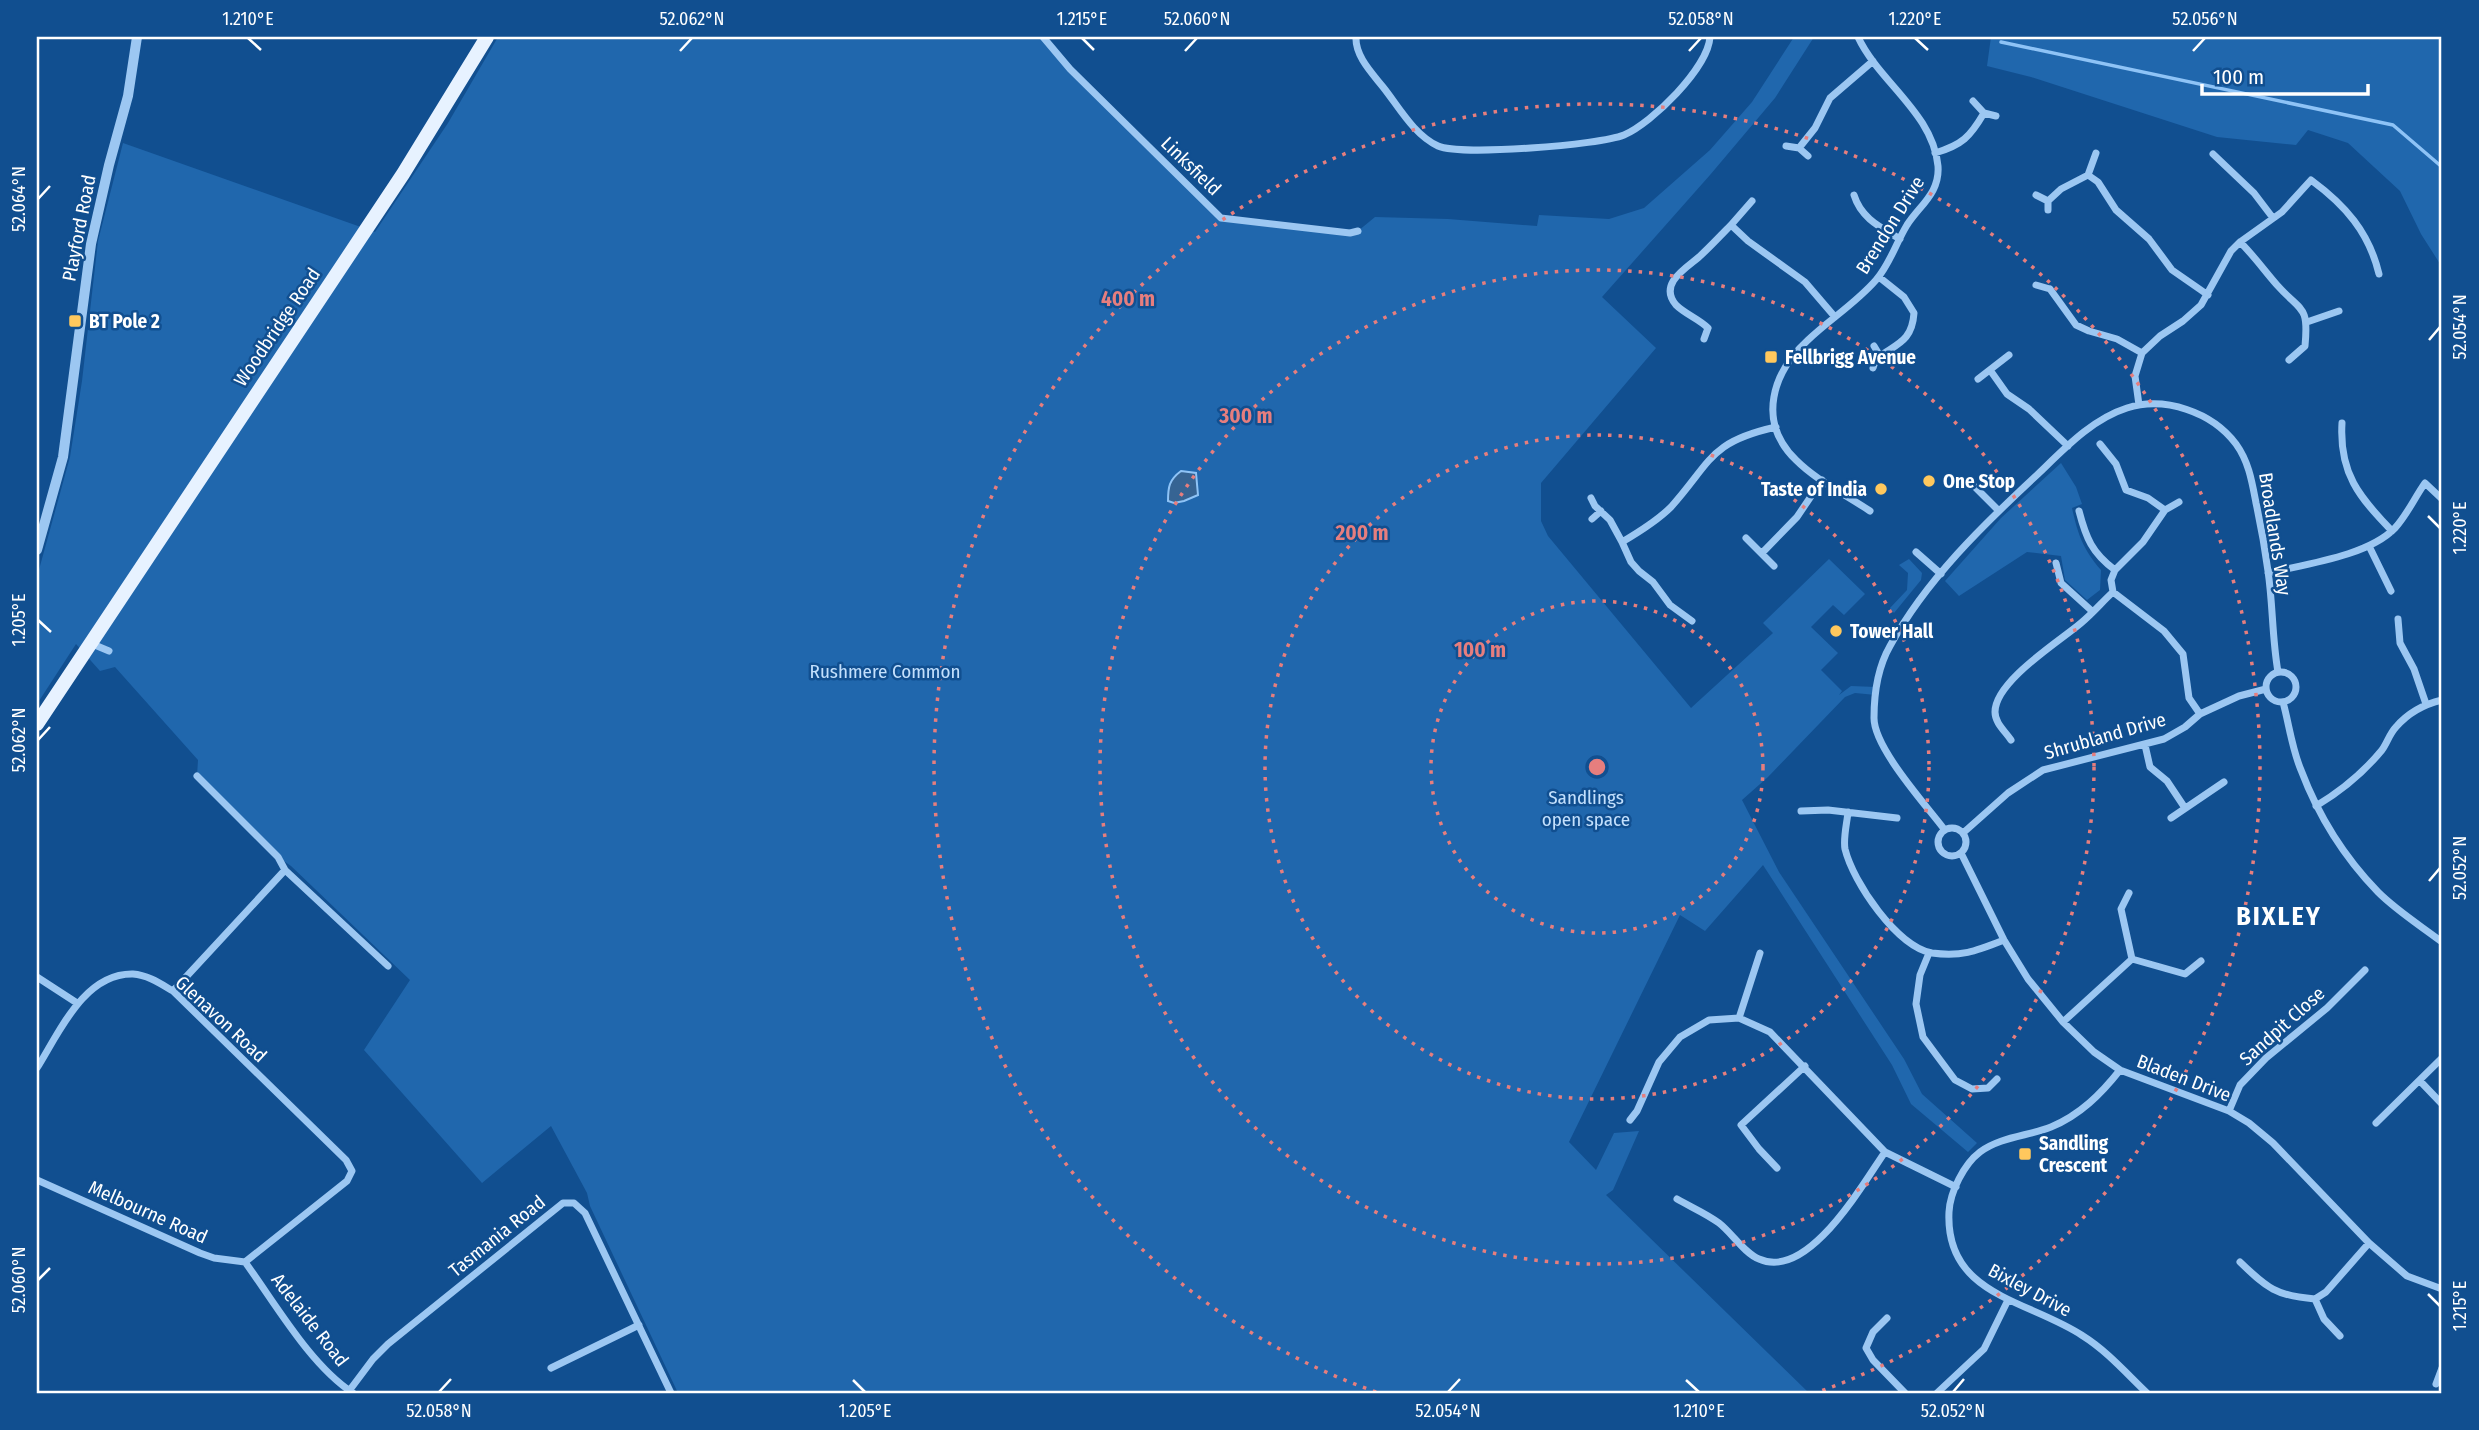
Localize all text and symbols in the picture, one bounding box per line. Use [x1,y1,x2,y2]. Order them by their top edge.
text: 1.210°E [222,8,274,30]
text: 52.062°N [659,8,725,30]
text: 1.215°E [1057,8,1107,30]
text: 52.060°N [1164,8,1230,30]
text: 52.058°N [1668,8,1734,30]
text: 1.220°E [1889,8,1941,30]
text: 52.056°N [2172,8,2238,30]
scale bar [2202,52,2369,96]
text: 100 m [2213,64,2264,90]
street label: Linksfield [1156,132,1226,200]
text: 52.064°N [8,166,30,232]
street label: Brendon Drive [1851,172,1929,278]
street label: Playford Road [57,173,101,283]
street label: Woodbridge Road [229,263,325,391]
text: 400 m [1101,286,1155,312]
text: 52.054°N [2449,294,2471,360]
place label: BT Pole 2 [89,310,160,333]
marker: BT Pole 2 [67,313,83,329]
place label: Fellbrigg Avenue [1785,346,1916,369]
marker: Fellbrigg Avenue [1763,349,1779,365]
text: 300 m [1218,403,1273,429]
place label: One Stop [1943,470,2015,493]
street label: Broadlands Way [2254,471,2296,598]
marker: One Stop [1921,473,1937,489]
place label: Taste of India [1761,478,1867,501]
marker: Taste of India [1873,481,1889,497]
text: 1.220°E [2449,502,2471,554]
text: 200 m [1334,520,1389,546]
text: 1.205°E [8,593,30,647]
place label: Tower Hall [1850,620,1934,643]
marker: Tower Hall [1828,623,1844,639]
text: 100 m [1454,637,1506,663]
park label: Rushmere Common [810,660,960,683]
text: 52.062°N [8,707,30,773]
street label: Shrubland Drive [2042,708,2168,764]
centre of rings [1585,755,1609,779]
park label: Sandlings open space [1542,786,1630,831]
text: 52.052°N [2449,836,2471,900]
district label: BIXLEY [2236,901,2322,932]
street label: Glenavon Road [171,971,271,1067]
street label: Sandpit Close [2235,982,2329,1070]
street label: Bladen Drive [2134,1050,2234,1106]
place label: Sandling Crescent [2039,1132,2109,1177]
marker: Sandling Crescent [2017,1146,2033,1162]
street label: Melbourne Road [85,1175,211,1249]
street label: Tasmania Road [444,1190,550,1282]
text: 52.060°N [8,1247,30,1313]
street label: Bixley Drive [1984,1259,2076,1321]
street label: Adelaide Road [266,1269,354,1371]
text: 1.215°E [2449,1281,2471,1331]
text: 52.058°N [406,1400,472,1422]
text: 1.205°E [838,1400,892,1422]
text: 52.054°N [1415,1400,1481,1422]
text: 1.210°E [1673,1400,1725,1422]
text: 52.052°N [1921,1400,1985,1422]

